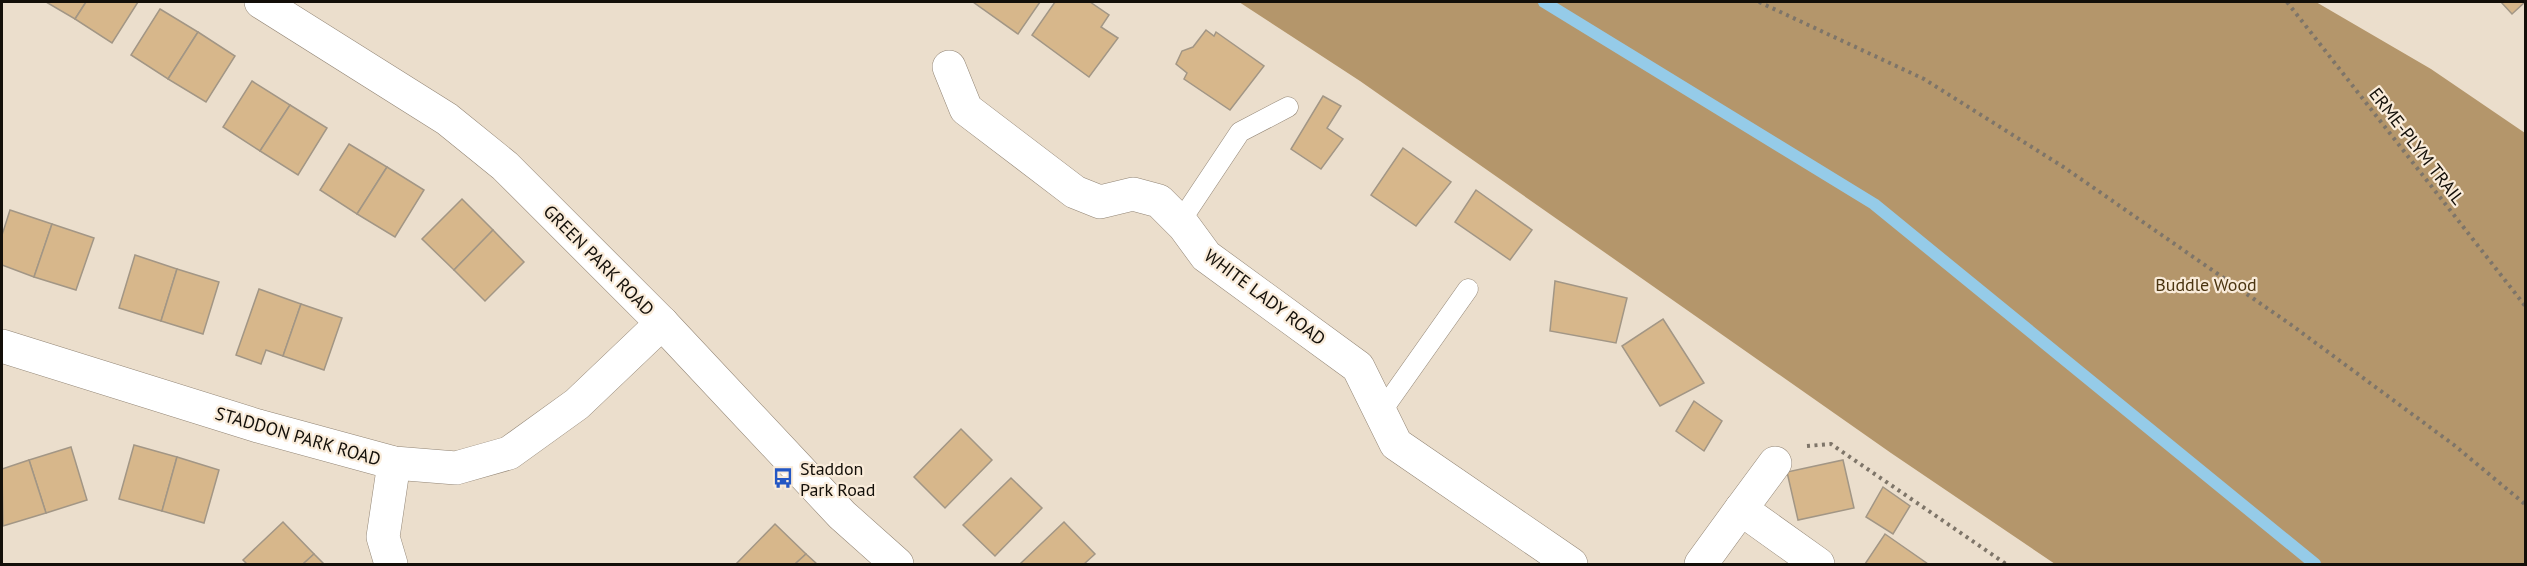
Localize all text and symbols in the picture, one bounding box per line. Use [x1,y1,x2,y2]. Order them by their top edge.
street label: ERME-PLYM TRAIL [2364,83,2470,209]
street label: GREEN PARK ROAD [539,200,659,320]
street label: WHITE LADY ROAD [1200,244,1330,350]
park label: Buddle Wood [2155,273,2257,296]
street label: STADDON PARK ROAD [213,401,383,471]
place label: Staddon Park Road [800,457,875,501]
bus stop icon: Staddon Park Road [771,466,795,490]

